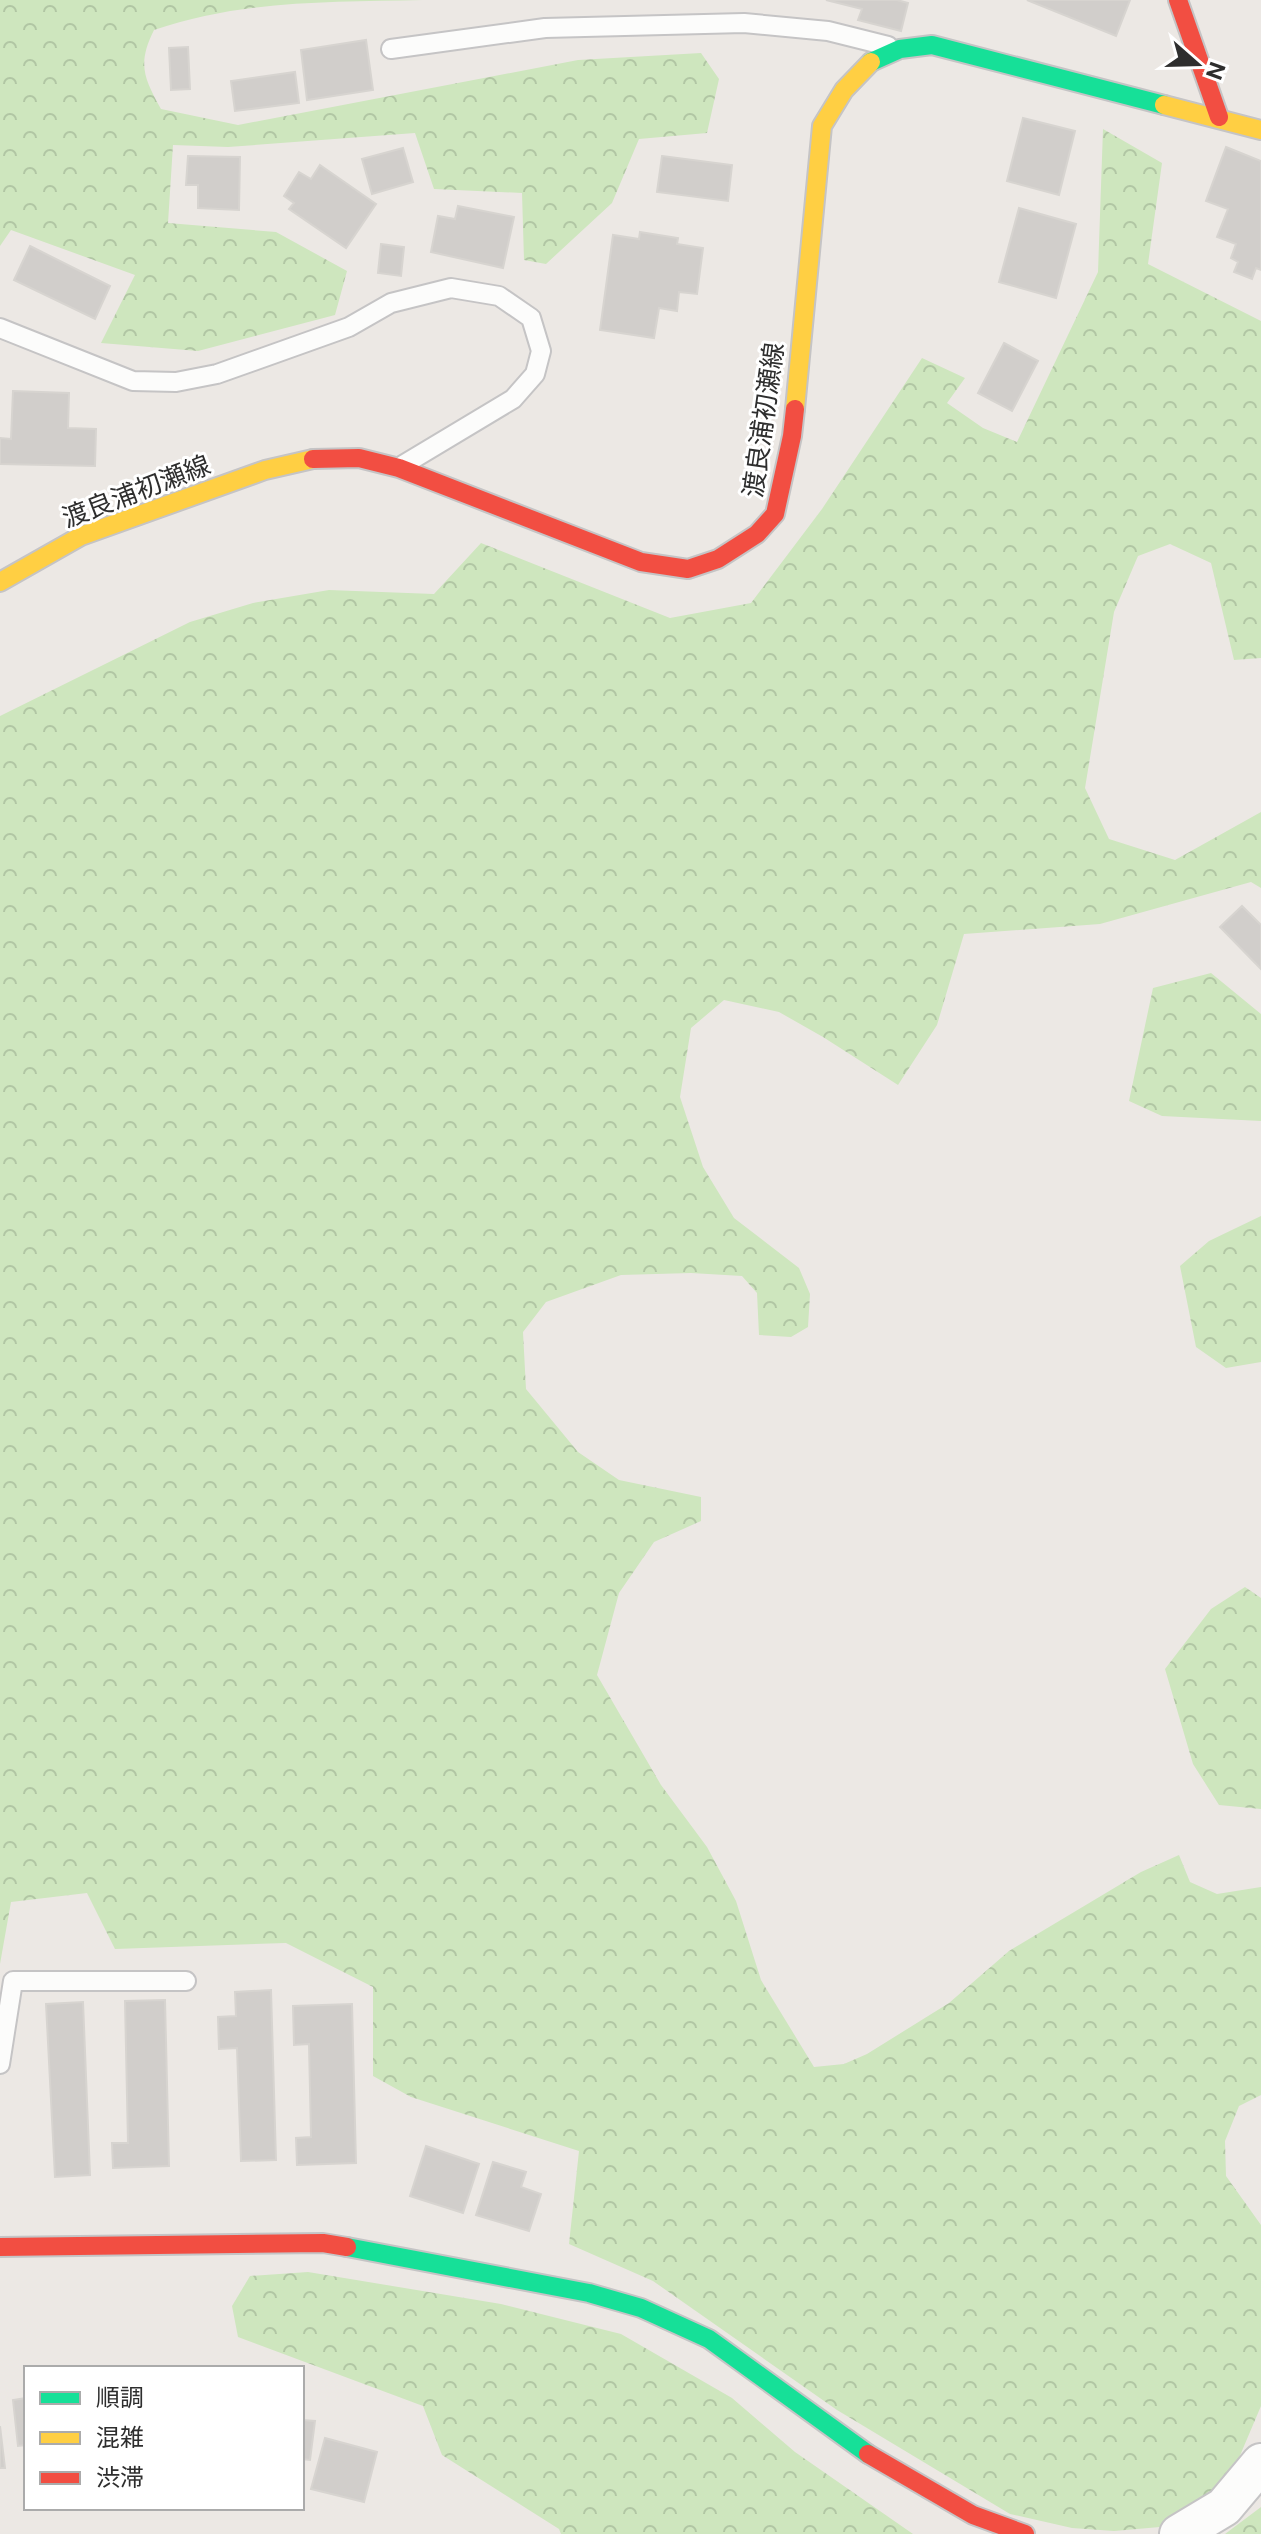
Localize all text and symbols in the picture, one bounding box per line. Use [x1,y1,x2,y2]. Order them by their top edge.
north arrow [1157,24,1237,104]
text: N [1201,58,1231,83]
street label: 渡良浦初瀬線 [737,341,789,499]
street label: 渡良浦初瀬線 [58,449,214,533]
legend [24,2366,304,2510]
text: 順調 [96,2383,144,2411]
text: 混雑 [96,2423,144,2451]
text: 渋滞 [96,2463,144,2491]

